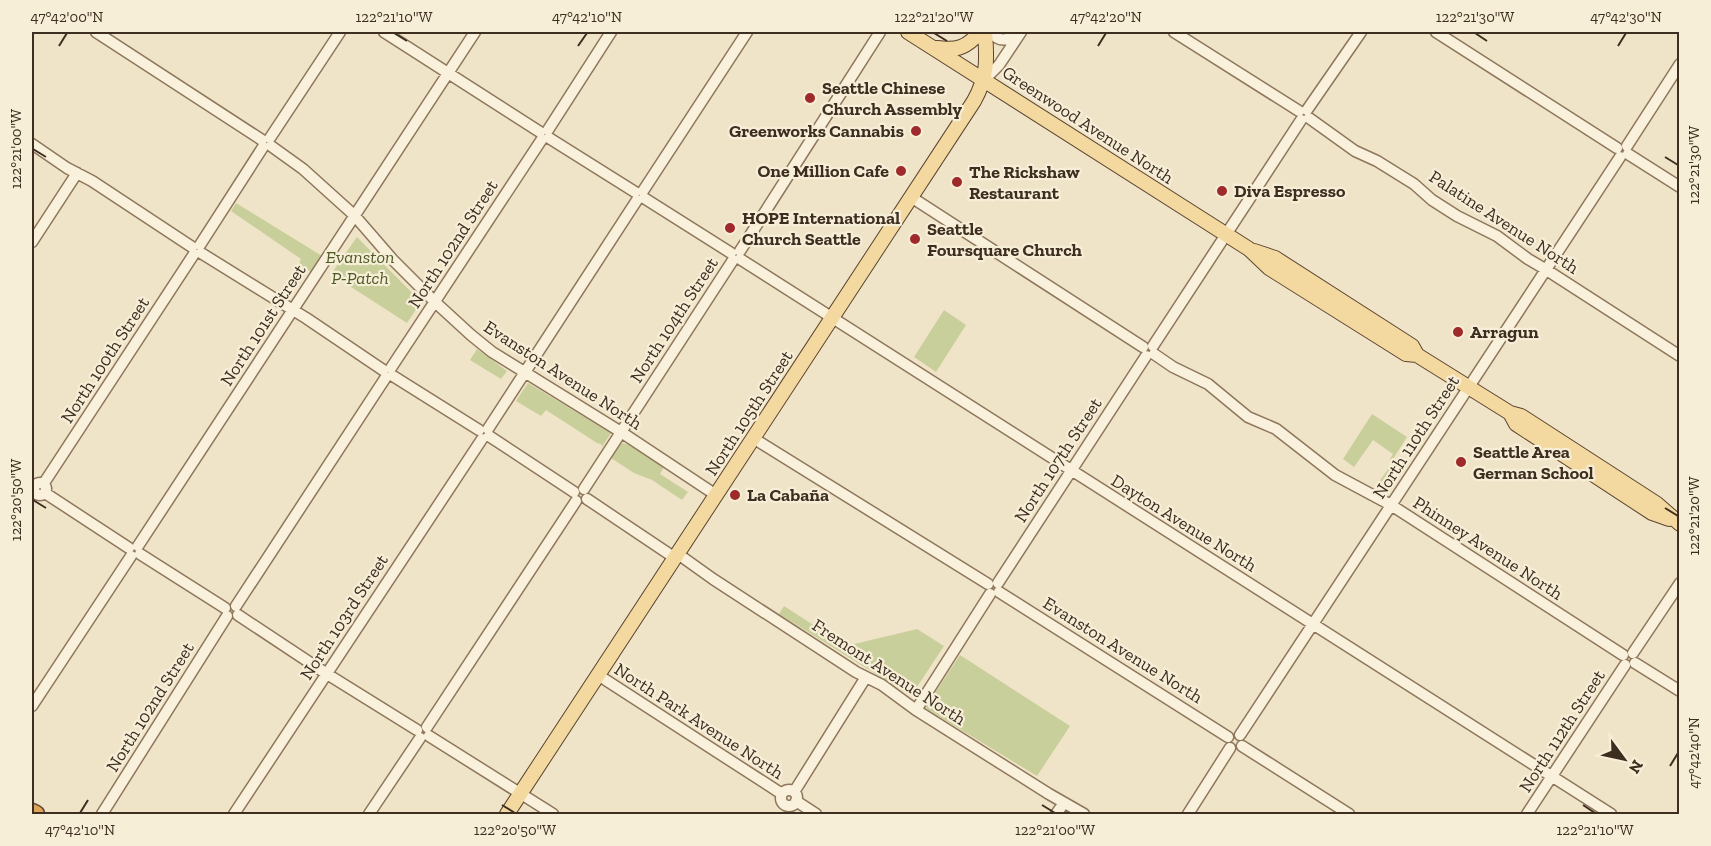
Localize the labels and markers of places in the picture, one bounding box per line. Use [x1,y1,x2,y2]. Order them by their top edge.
place label: Seattle Chinese Church Assembly [822,77,962,120]
marker: Seattle Chinese Church Assembly [803,91,817,105]
place label: Greenworks Cannabis [729,120,904,142]
marker: Greenworks Cannabis [909,124,923,138]
place label: One Million Cafe [757,160,889,182]
place label: The Rickshaw Restaurant [969,161,1080,204]
marker: One Million Cafe [894,164,908,178]
marker: The Rickshaw Restaurant [950,175,964,189]
place label: Diva Espresso [1234,180,1346,202]
marker: Diva Espresso [1215,184,1229,198]
place label: HOPE International Church Seattle [742,207,900,250]
place label: Seattle Foursquare Church [927,218,1083,261]
marker: HOPE International Church Seattle [723,221,737,235]
marker: Seattle Foursquare Church [908,232,922,246]
place label: Arragun [1470,321,1539,343]
marker: Arragun [1451,325,1465,339]
place label: Seattle Area German School [1473,441,1594,484]
marker: Seattle Area German School [1454,455,1468,469]
place label: La Cabaña [747,484,829,506]
marker: La Cabaña [728,488,742,502]

